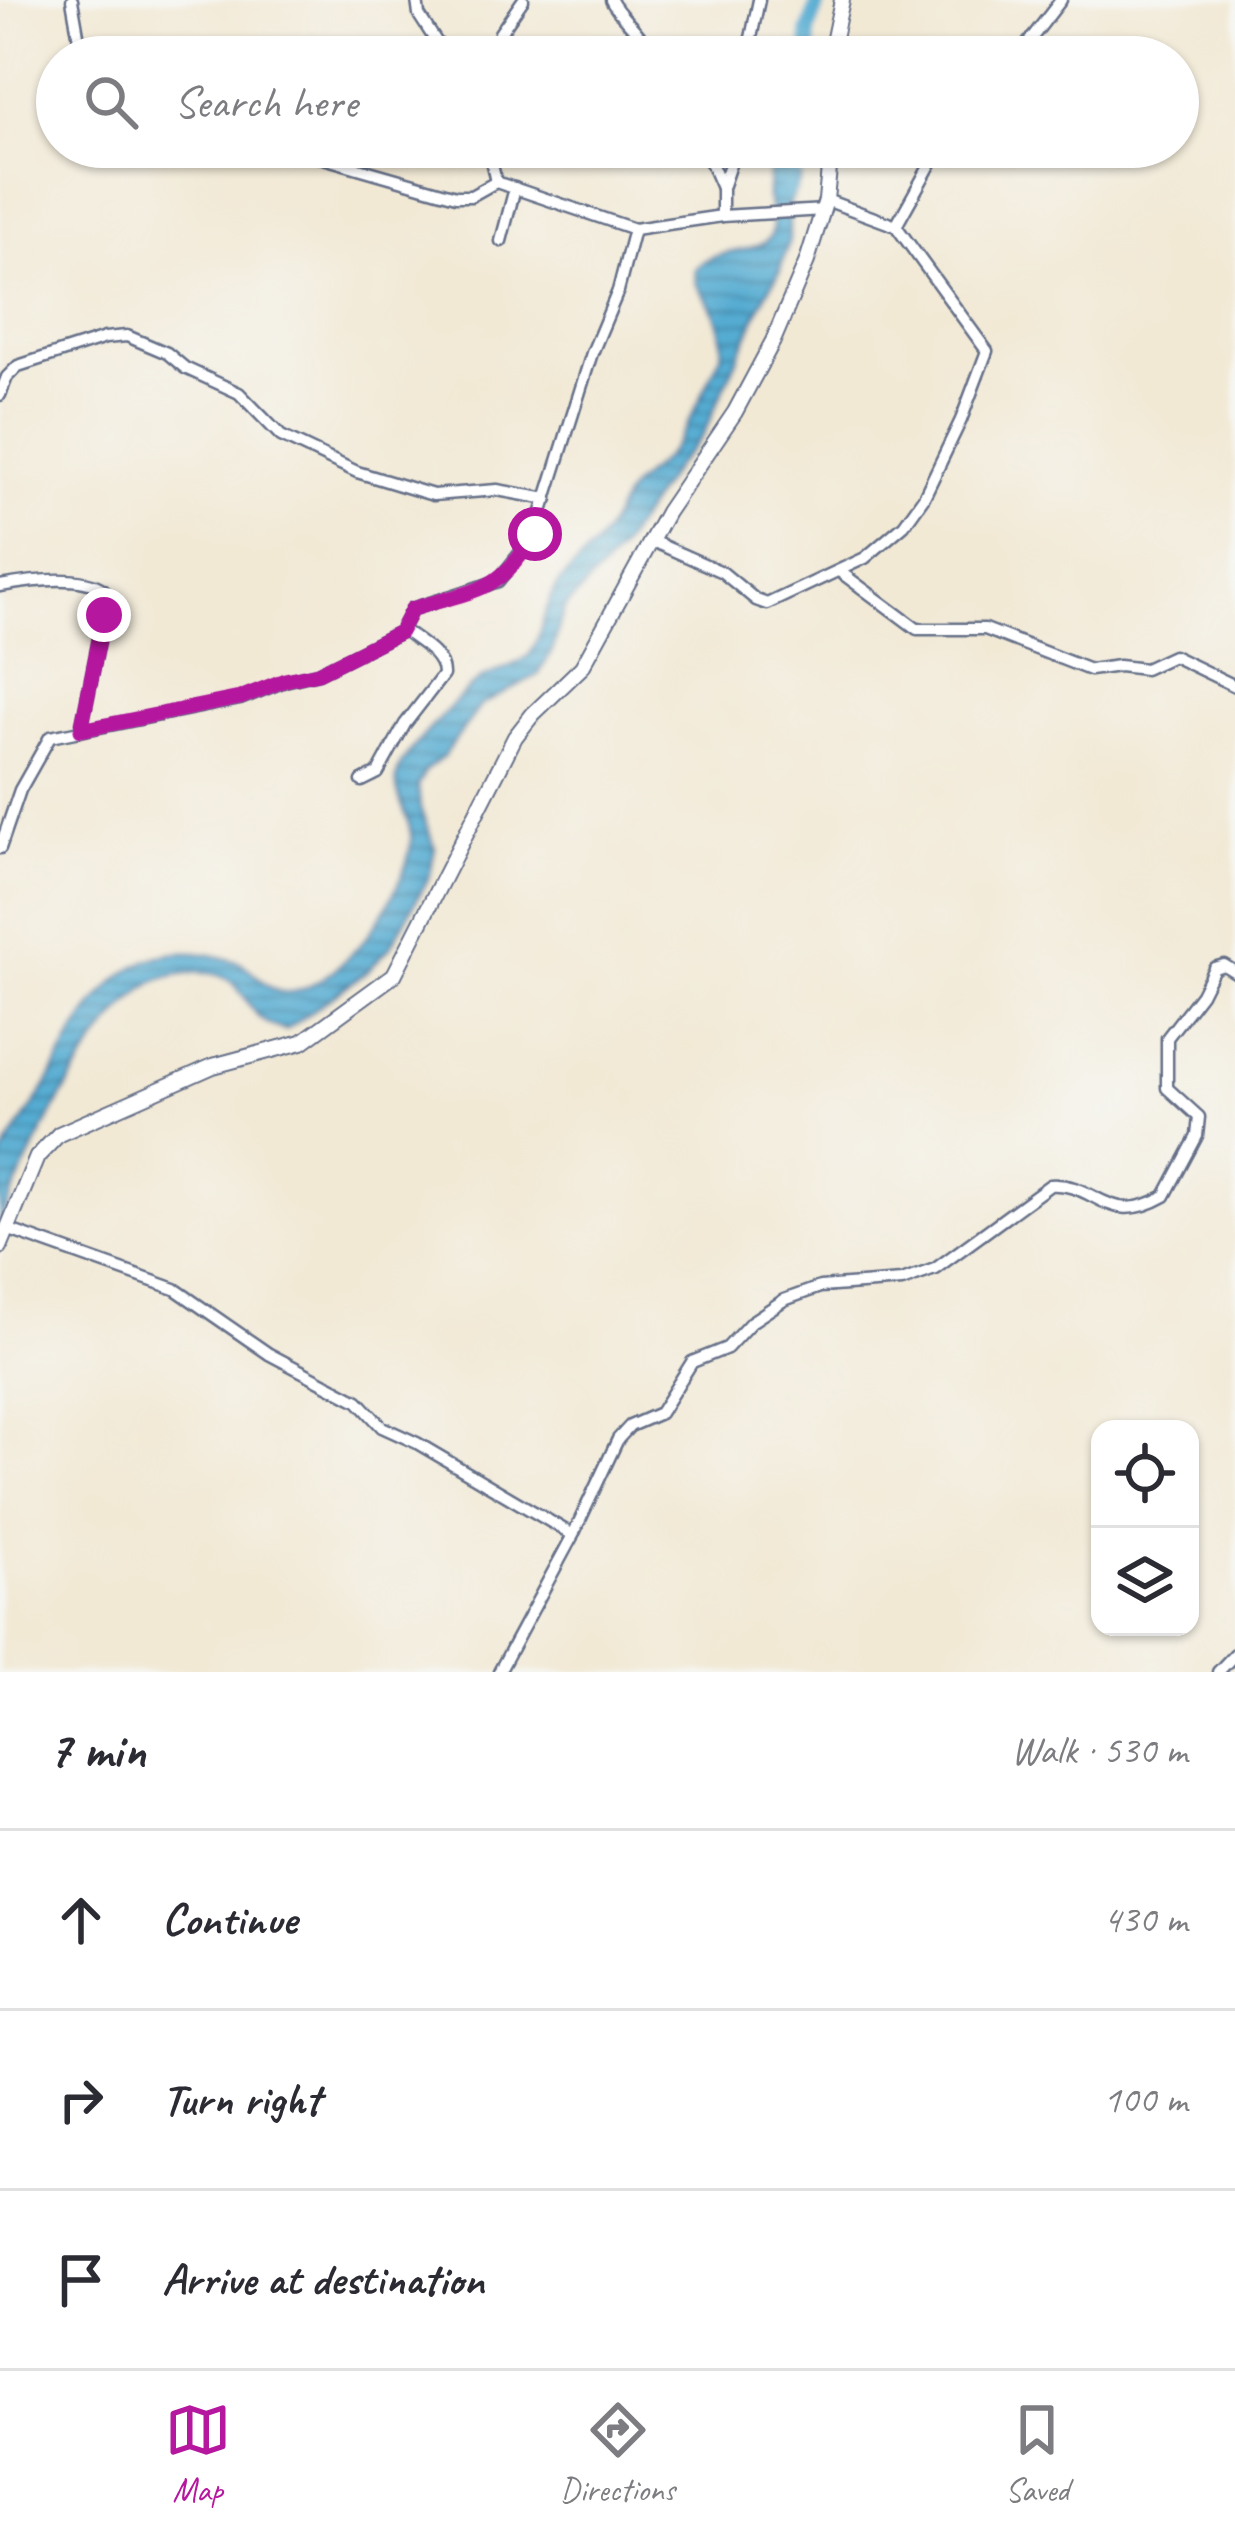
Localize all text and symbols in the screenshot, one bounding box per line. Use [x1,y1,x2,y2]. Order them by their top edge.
search box [36,36,1199,168]
icon: search [78,69,144,135]
text: Search here [174,74,357,131]
route start [508,507,562,561]
route end [77,588,131,642]
map controls [1091,1420,1199,1636]
button: locate [1091,1420,1199,1528]
button: layers [1091,1528,1199,1636]
text: 7 min [48,1718,146,1782]
text: Walk · 530 m [1011,1726,1187,1775]
icon: ahead [48,1887,114,1953]
text: Continue [162,1891,296,1948]
text: 430 m [1103,1895,1187,1944]
icon: right [48,2067,114,2133]
text: Turn right [162,2071,320,2128]
text: 100 m [1103,2075,1187,2124]
icon: arrive [48,2247,114,2313]
text: Arrive at destination [162,2251,484,2308]
tab: Map [165,2397,231,2511]
tab: Directions [560,2397,675,2511]
tab: Saved [1004,2397,1070,2511]

